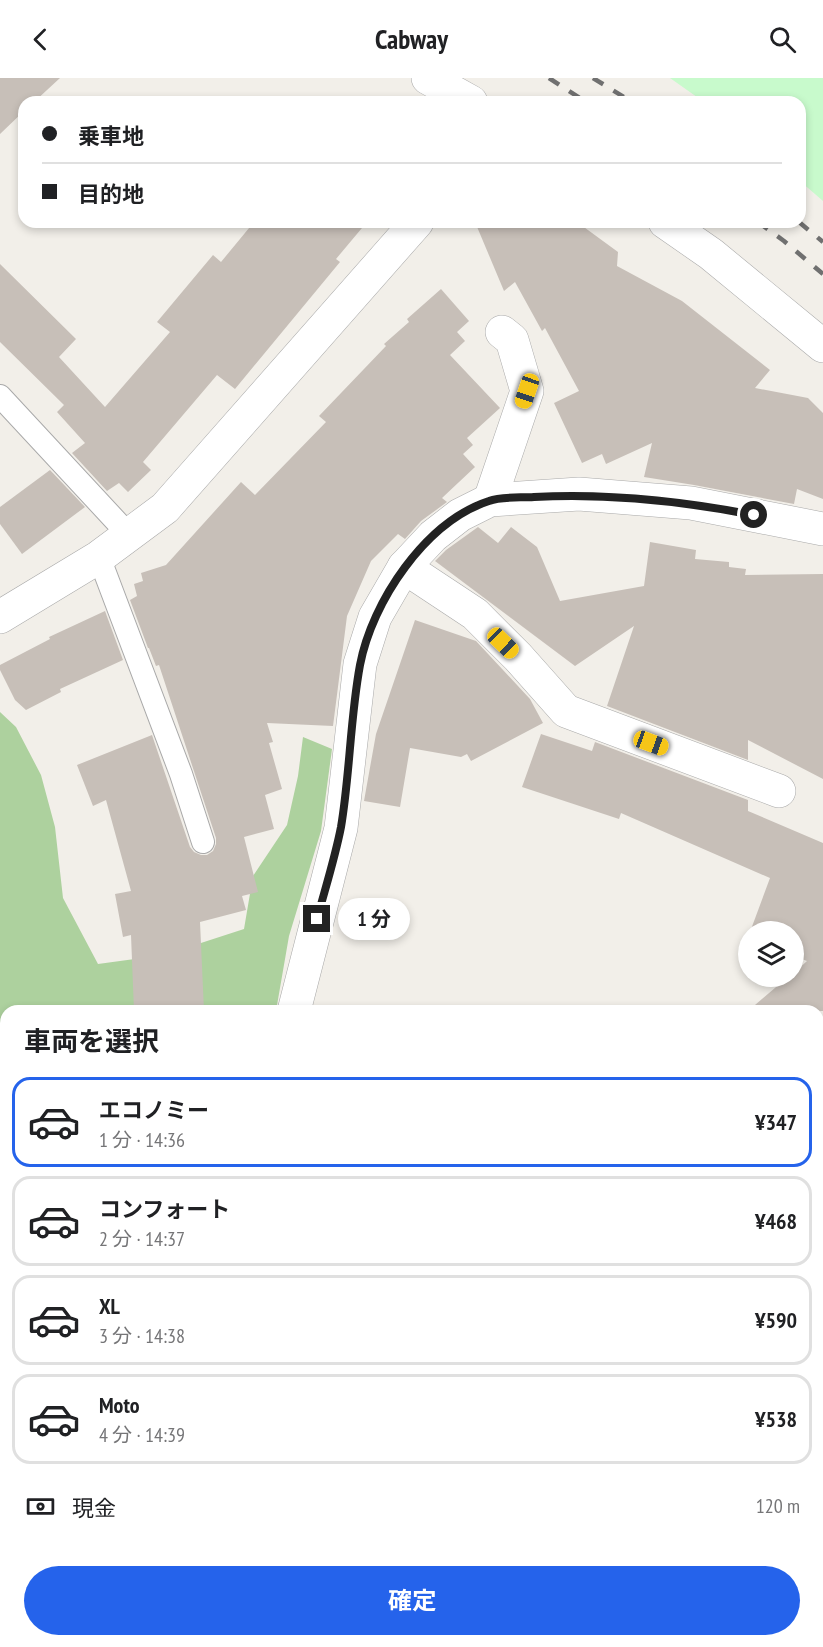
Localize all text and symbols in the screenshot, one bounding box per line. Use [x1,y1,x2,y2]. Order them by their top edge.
text: Cabway [375,22,448,56]
icon: back [24,23,57,56]
icon: search [766,23,799,56]
text: 乗車地 [78,122,144,150]
text: 目的地 [78,180,144,208]
car [513,371,541,411]
route start [740,501,767,528]
car [484,624,522,662]
car [631,728,671,758]
callout: 1 分 [338,898,410,940]
route end [303,905,330,932]
text: 1 分 [357,906,391,932]
map controls [738,921,804,987]
button: layers [738,921,804,987]
text: 車両を選択 [24,1024,159,1058]
icon: car [27,1095,81,1149]
text: エコノミー [99,1096,209,1124]
text: ¥347 [755,1108,797,1136]
text: 1 分 · 14:36 [99,1127,185,1153]
icon: car [27,1194,81,1248]
text: コンフォート [99,1195,230,1223]
text: ¥468 [755,1207,797,1235]
text: 2 分 · 14:37 [99,1226,185,1252]
text: XL [99,1292,120,1320]
icon: car [27,1293,81,1347]
text: ¥590 [755,1306,797,1334]
text: 3 分 · 14:38 [99,1323,185,1349]
text: Moto [99,1391,140,1419]
icon: car [27,1392,81,1446]
text: ¥538 [755,1405,797,1433]
text: 4 分 · 14:39 [99,1422,185,1448]
icon: cash [24,1490,57,1523]
text: 120 m [756,1493,800,1519]
text: 現金 [72,1494,116,1522]
button: 確定 [24,1566,800,1635]

